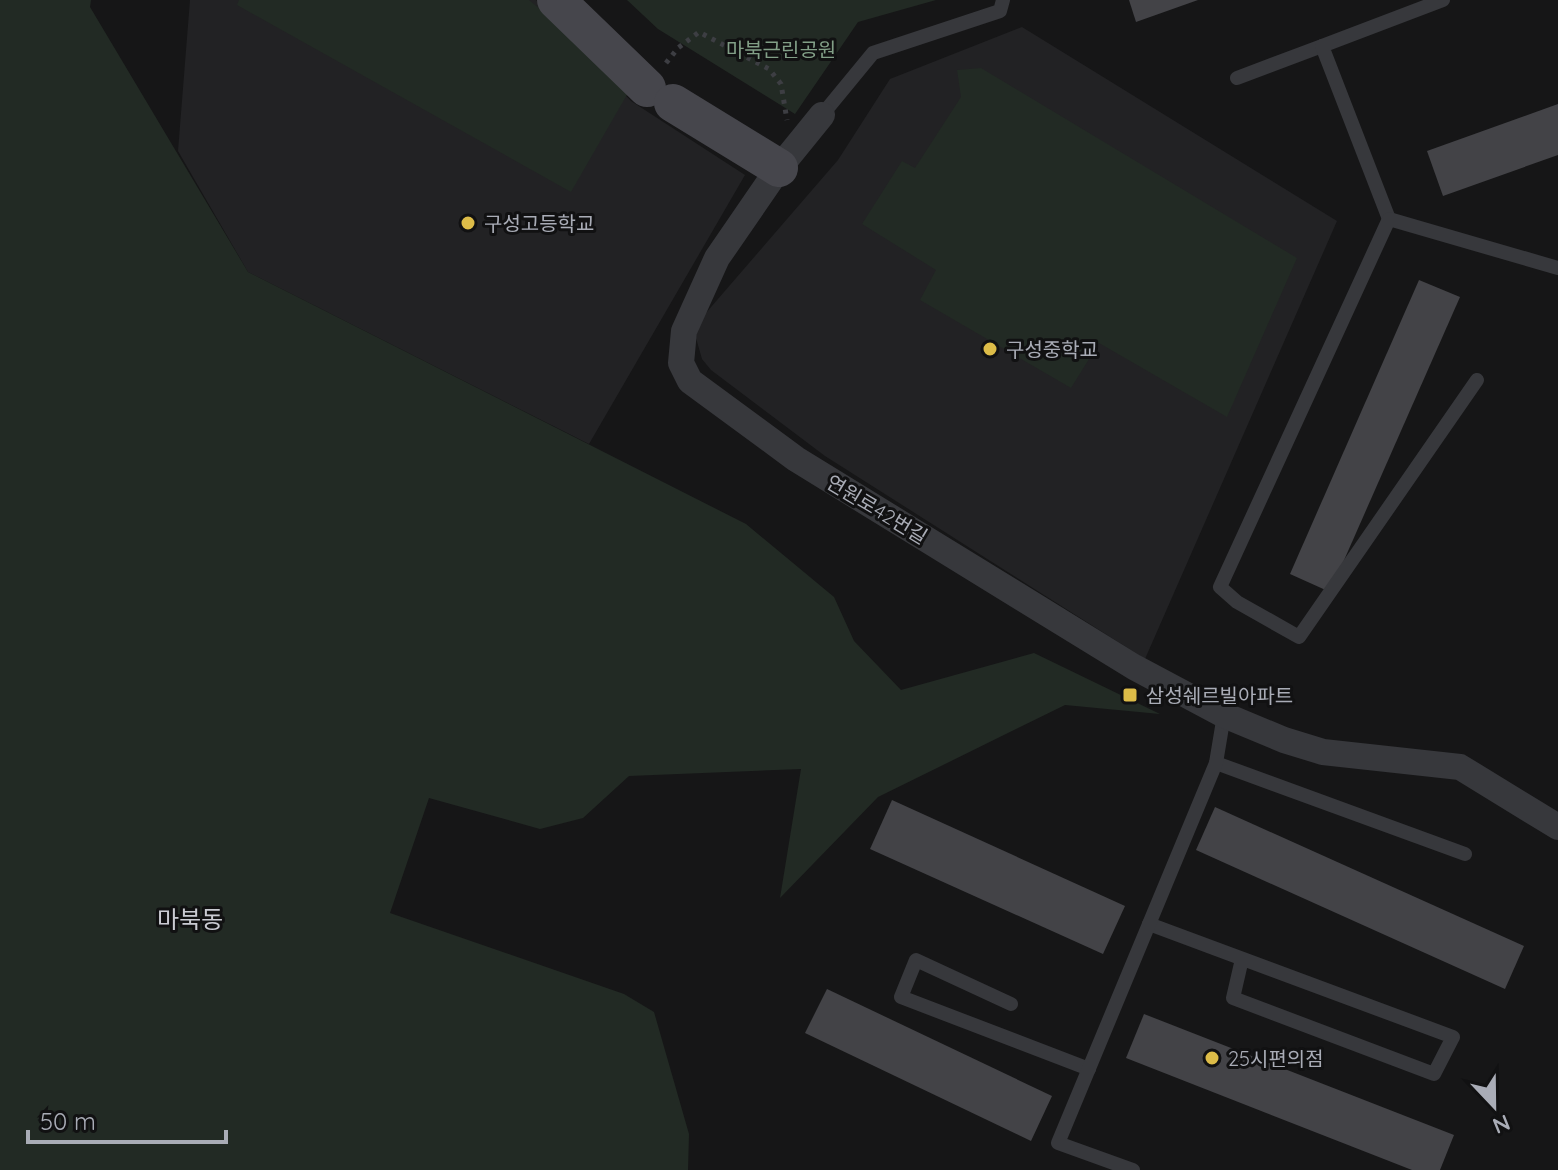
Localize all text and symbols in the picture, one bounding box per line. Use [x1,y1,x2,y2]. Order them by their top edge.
park label: 마북근린공원 [726,37,836,62]
place label: 구성고등학교 [484,211,594,236]
marker: 구성고등학교 [459,214,477,232]
place label: 구성중학교 [1006,337,1098,362]
marker: 구성중학교 [981,340,999,358]
street label: 연원로42번길 [822,469,932,549]
place label: 삼성쉐르빌아파트 [1146,683,1293,708]
marker: 삼성쉐르빌아파트 [1121,686,1139,704]
district label: 마북동 [157,904,223,934]
place label: 25시편의점 [1228,1046,1324,1071]
marker: 25시편의점 [1203,1049,1221,1067]
north arrow [1454,1066,1534,1146]
scale bar [28,1094,226,1144]
text: 50 m [40,1106,96,1136]
text: N [1489,1109,1514,1141]

